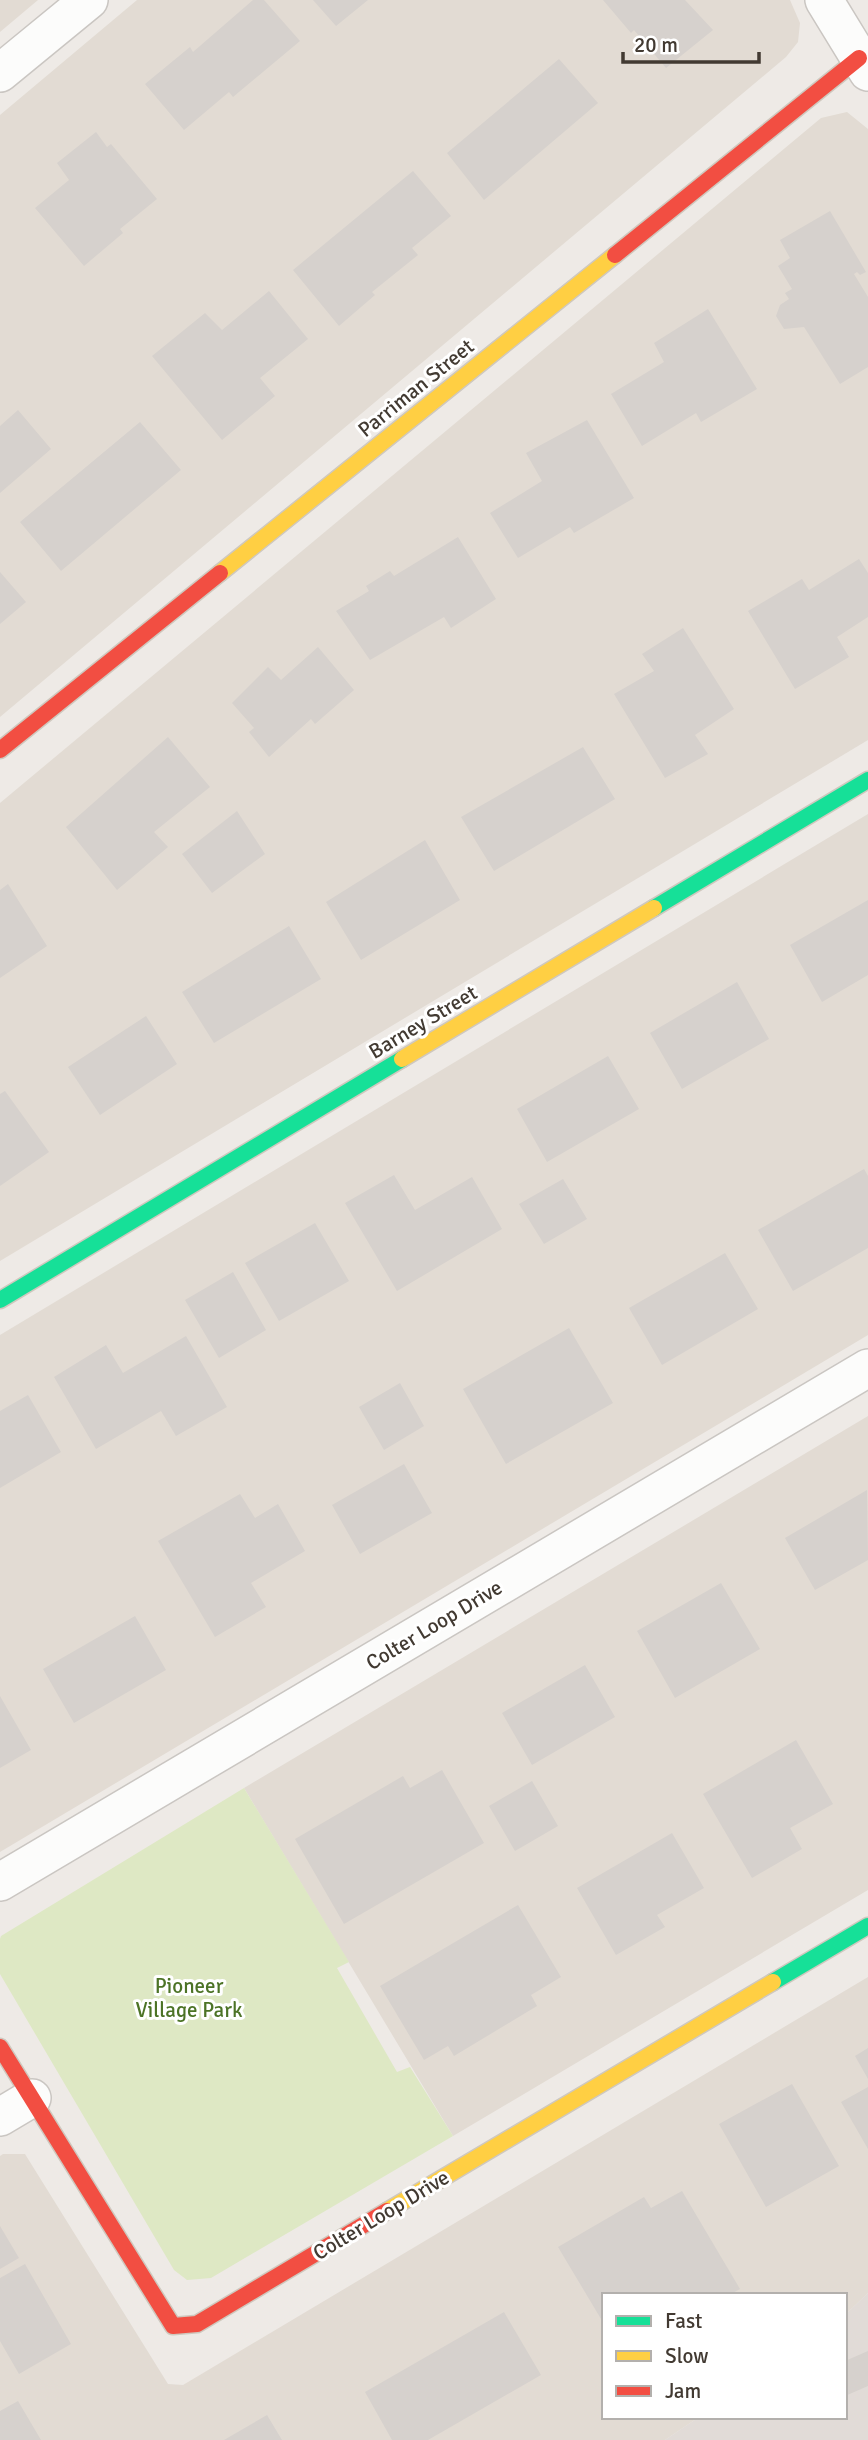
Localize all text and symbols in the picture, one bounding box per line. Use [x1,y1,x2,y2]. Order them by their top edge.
scale bar [623,21,760,65]
text: 20 m [634,32,678,58]
street label: Parriman Street [353,333,479,443]
street label: Barney Street [364,979,482,1065]
street label: Colter Loop Drive [361,1574,507,1676]
park label: Pioneer Village Park [135,1973,243,2023]
street label: Colter Loop Drive [308,2164,454,2266]
legend [602,2293,847,2419]
text: Fast [665,2308,702,2334]
text: Slow [665,2343,709,2369]
text: Jam [665,2378,701,2404]

